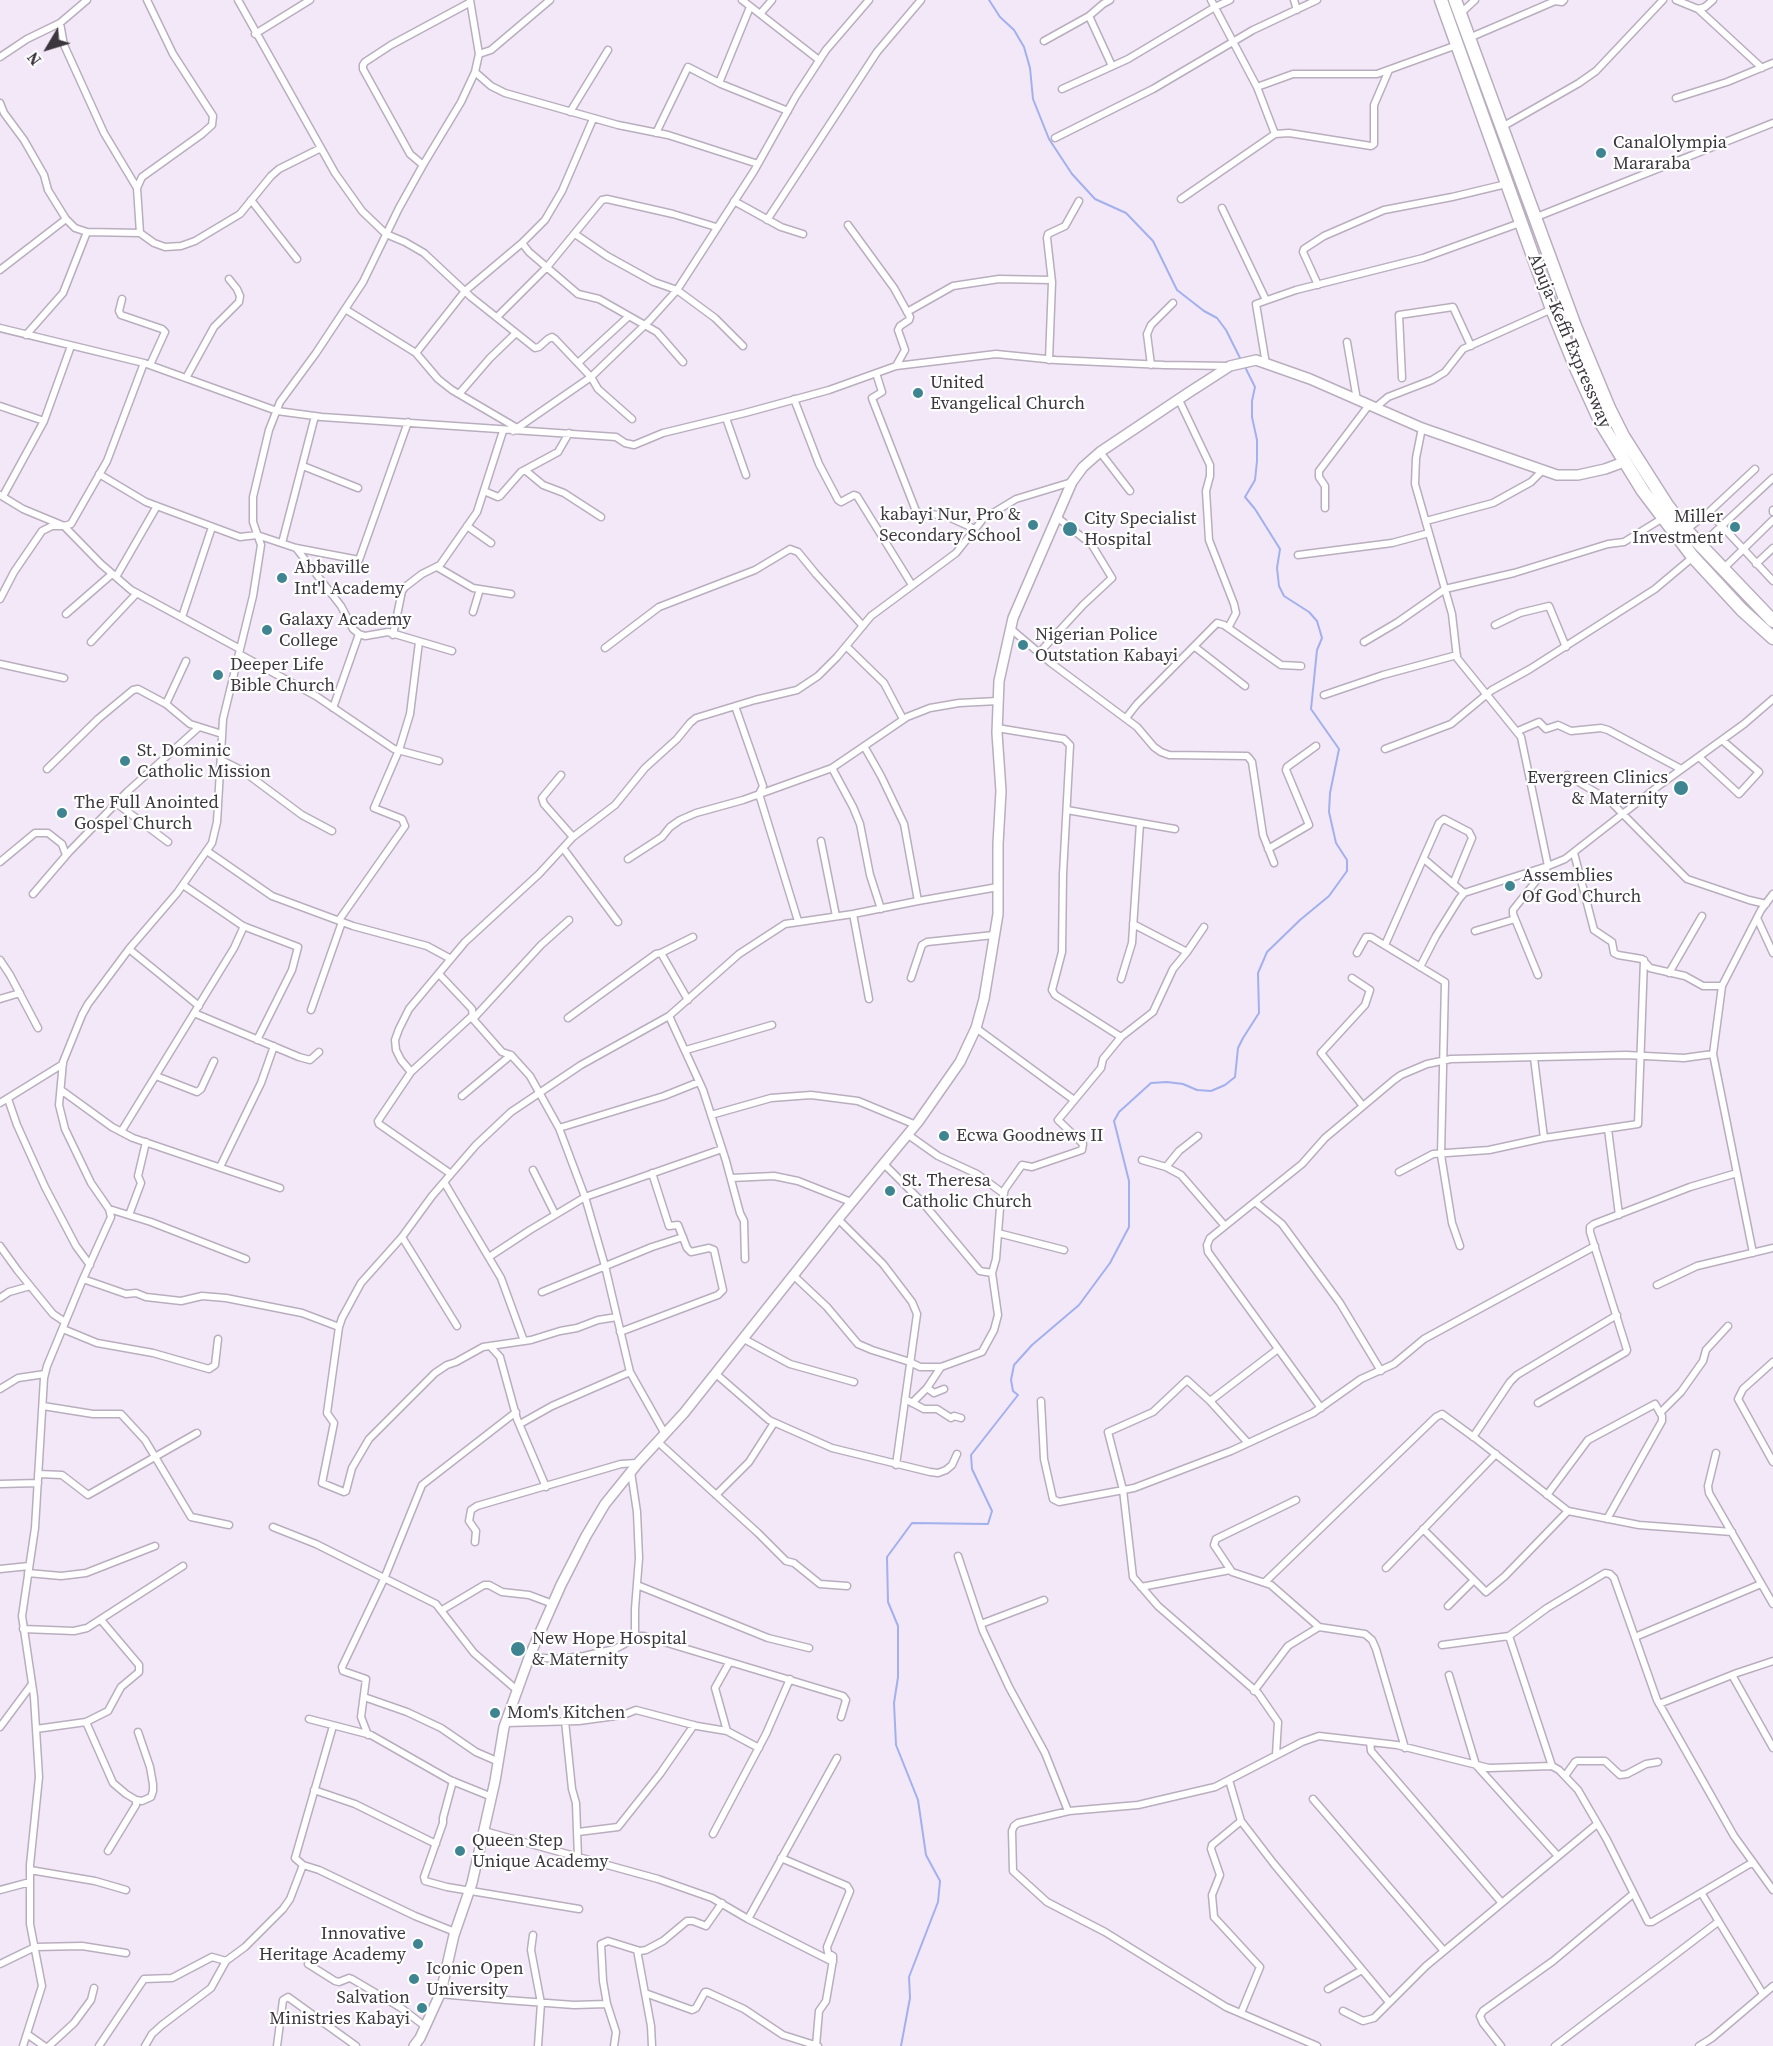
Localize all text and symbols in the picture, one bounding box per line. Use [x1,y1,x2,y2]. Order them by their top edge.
north arrow [18,18,78,78]
text: N [22,48,46,70]
place label: CanalOlympia Mararaba [1613,132,1727,174]
marker: CanalOlympia Mararaba [1594,146,1608,160]
street label: Abuja-Keffi Expressway [1522,250,1616,432]
place label: United Evangelical Church [930,372,1085,415]
marker: United Evangelical Church [911,386,925,400]
place label: kabayi Nur, Pro & Secondary School [879,504,1021,546]
place label: Miller Investment [1632,506,1723,548]
place label: City Specialist Hospital [1084,508,1196,550]
marker: kabayi Nur, Pro & Secondary School [1026,518,1040,532]
marker: City Specialist Hospital [1061,520,1079,538]
marker: Miller Investment [1728,520,1742,534]
place label: Abbaville Int'l Academy [294,557,404,600]
marker: Abbaville Int'l Academy [275,571,289,585]
place label: Galaxy Academy College [279,609,411,652]
marker: Galaxy Academy College [260,623,274,637]
place label: Nigerian Police Outstation Kabayi [1035,624,1178,666]
marker: Nigerian Police Outstation Kabayi [1016,638,1030,652]
place label: Deeper Life Bible Church [230,654,335,696]
marker: Deeper Life Bible Church [211,668,225,682]
place label: St. Dominic Catholic Mission [137,740,271,783]
marker: St. Dominic Catholic Mission [118,754,132,768]
place label: Evergreen Clinics & Maternity [1527,767,1668,810]
marker: Evergreen Clinics & Maternity [1672,779,1690,797]
place label: The Full Anointed Gospel Church [74,792,219,834]
marker: The Full Anointed Gospel Church [55,806,69,820]
place label: Assemblies Of God Church [1522,865,1641,908]
marker: Assemblies Of God Church [1503,879,1517,893]
place label: Ecwa Goodnews II [956,1125,1104,1147]
marker: Ecwa Goodnews II [937,1129,951,1143]
place label: St. Theresa Catholic Church [902,1170,1032,1212]
marker: St. Theresa Catholic Church [883,1184,897,1198]
place label: New Hope Hospital & Maternity [532,1628,687,1670]
marker: New Hope Hospital & Maternity [509,1640,527,1658]
place label: Mom's Kitchen [507,1702,626,1724]
marker: Mom's Kitchen [488,1706,502,1720]
place label: Queen Step Unique Academy [472,1830,608,1872]
marker: Queen Step Unique Academy [453,1844,467,1858]
place label: Innovative Heritage Academy [259,1923,406,1966]
marker: Innovative Heritage Academy [411,1937,425,1951]
place label: Iconic Open University [426,1958,524,2000]
marker: Iconic Open University [407,1972,421,1986]
place label: Salvation Ministries Kabayi [269,1987,410,2030]
marker: Salvation Ministries Kabayi [415,2001,429,2015]

